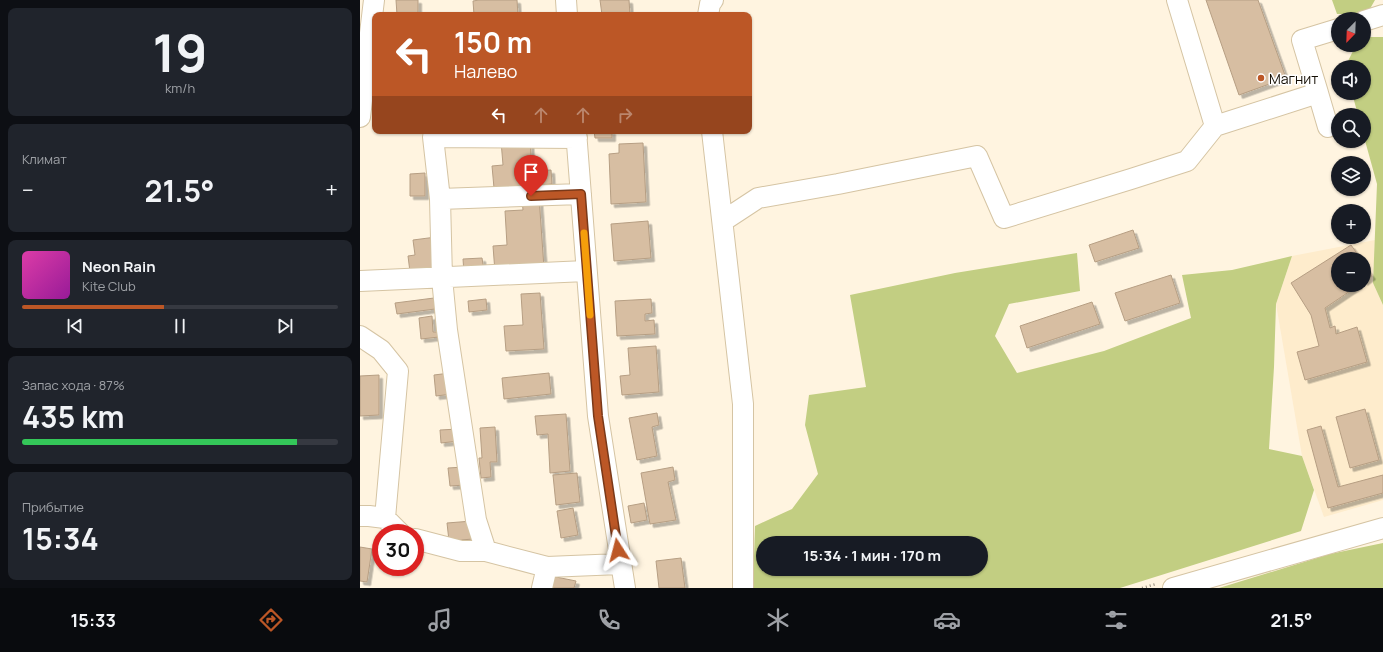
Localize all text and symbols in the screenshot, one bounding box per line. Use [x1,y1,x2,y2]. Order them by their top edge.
north arrow [1331,12,1371,52]
map controls [1331,12,1371,292]
text: 19 [152,17,208,88]
text: 150 m [454,23,532,61]
icon: left [388,28,440,80]
text: Налево [454,59,518,83]
button: sound [1331,60,1371,100]
place label: Магнит [1269,69,1318,88]
marker: Магнит [1256,73,1266,83]
text: km/h [165,79,195,97]
icon: left [488,104,510,126]
icon: ahead [530,104,552,126]
icon: ahead [572,104,594,126]
icon: right [614,104,636,126]
button: search [1331,108,1371,148]
text: Климат [22,150,67,168]
pin [514,155,548,196]
button: layers [1331,156,1371,196]
icon: arrive [520,161,542,183]
text: 21.5° [145,170,215,211]
text: − [22,175,34,205]
text: + [325,175,338,205]
button: + [1331,204,1371,244]
button: − [1331,252,1371,292]
text: Neon Rain [82,256,156,277]
text: Kite Club [82,277,136,295]
icon: previous [64,315,86,337]
icon: pause [169,315,191,337]
icon: next [274,315,296,337]
text: Запас хода · 87% [22,376,125,394]
text: 435 km [22,396,124,437]
text: Прибытие [22,498,84,516]
text: 15:34 [22,518,99,559]
speed limit sign: 30 [372,524,424,576]
position arrow [597,529,639,571]
text: 15:34 · 1 мин · 170 m [803,545,941,566]
icon: directions [257,606,285,634]
icon: music [426,606,454,634]
icon: phone [595,606,623,634]
icon: climate [764,606,792,634]
icon: car [933,606,961,634]
icon: filters [1102,606,1130,634]
text: 15:33 [70,608,116,632]
text: 21.5° [1270,608,1312,632]

